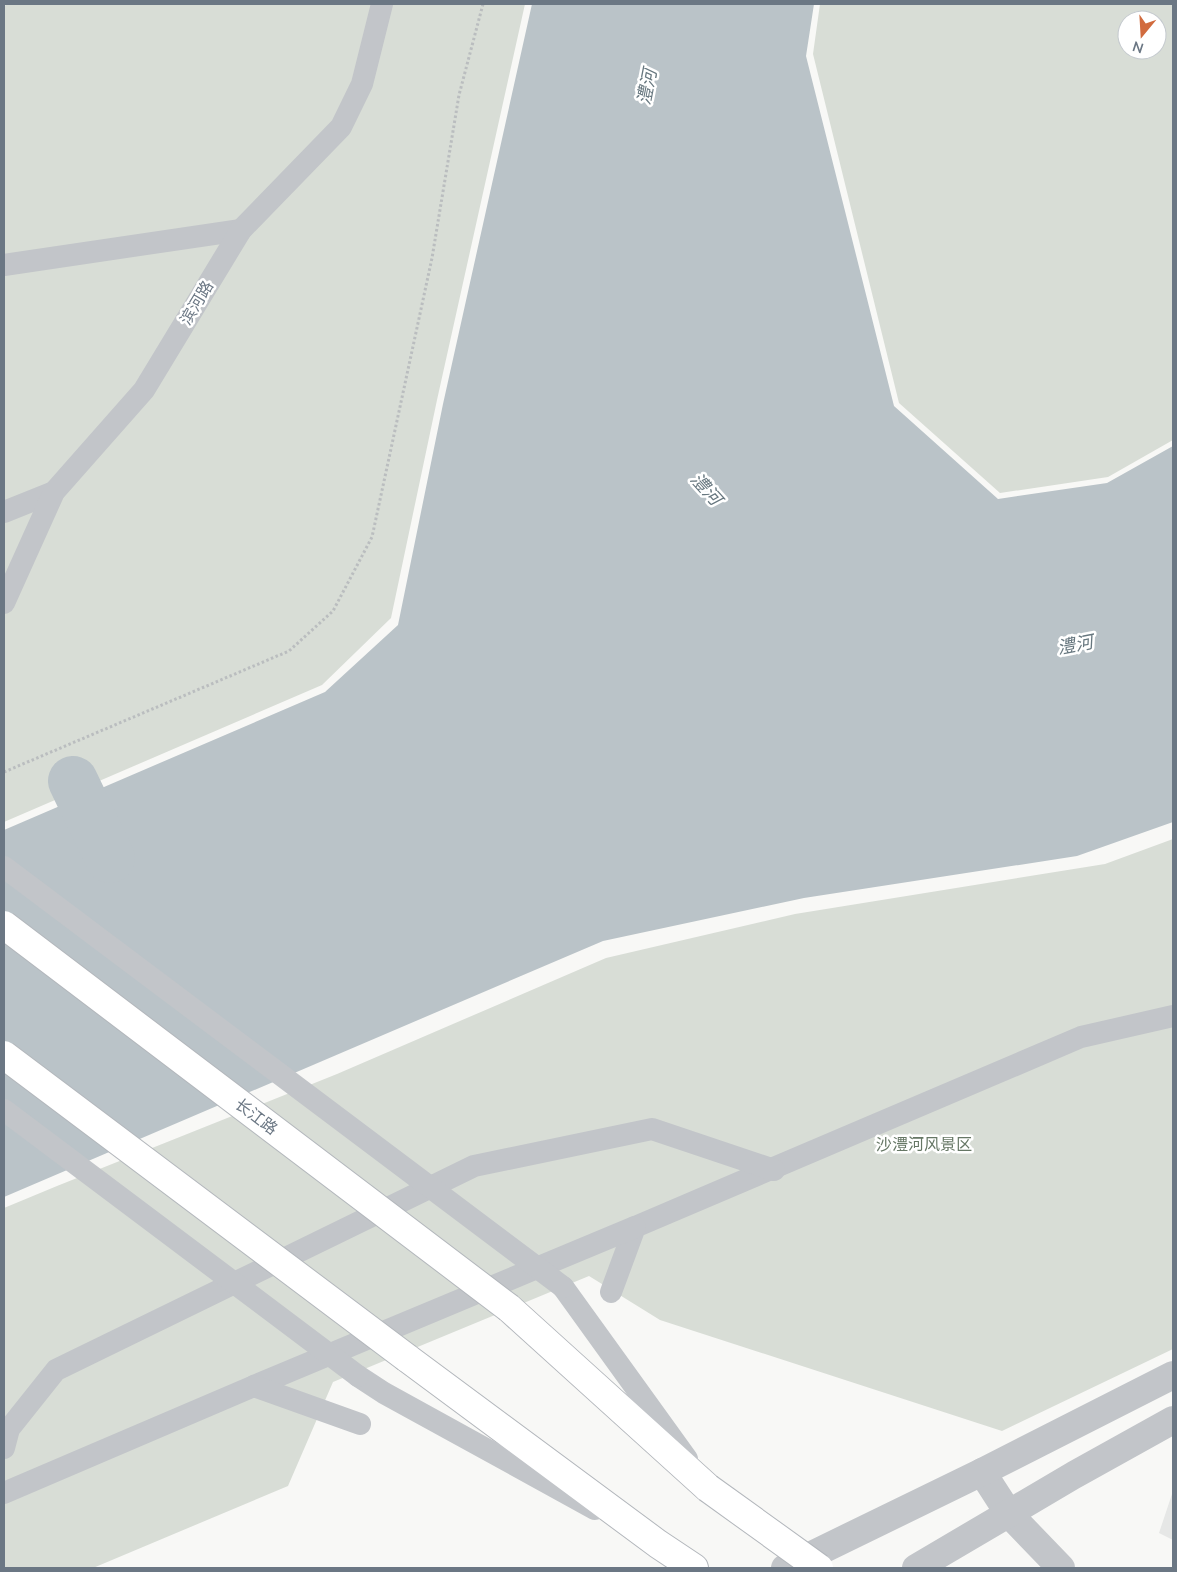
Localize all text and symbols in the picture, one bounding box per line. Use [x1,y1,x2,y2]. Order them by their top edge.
north arrow [1117,10,1167,60]
text: N [1130,36,1146,58]
water label: 澧河 [632,64,663,107]
street label: 滨河路 [175,277,219,329]
water label: 澧河 [685,468,729,513]
water label: 澧河 [1055,629,1098,660]
street label: 长江路 [230,1094,282,1140]
park label: 沙澧河风景区 [876,1134,972,1156]

